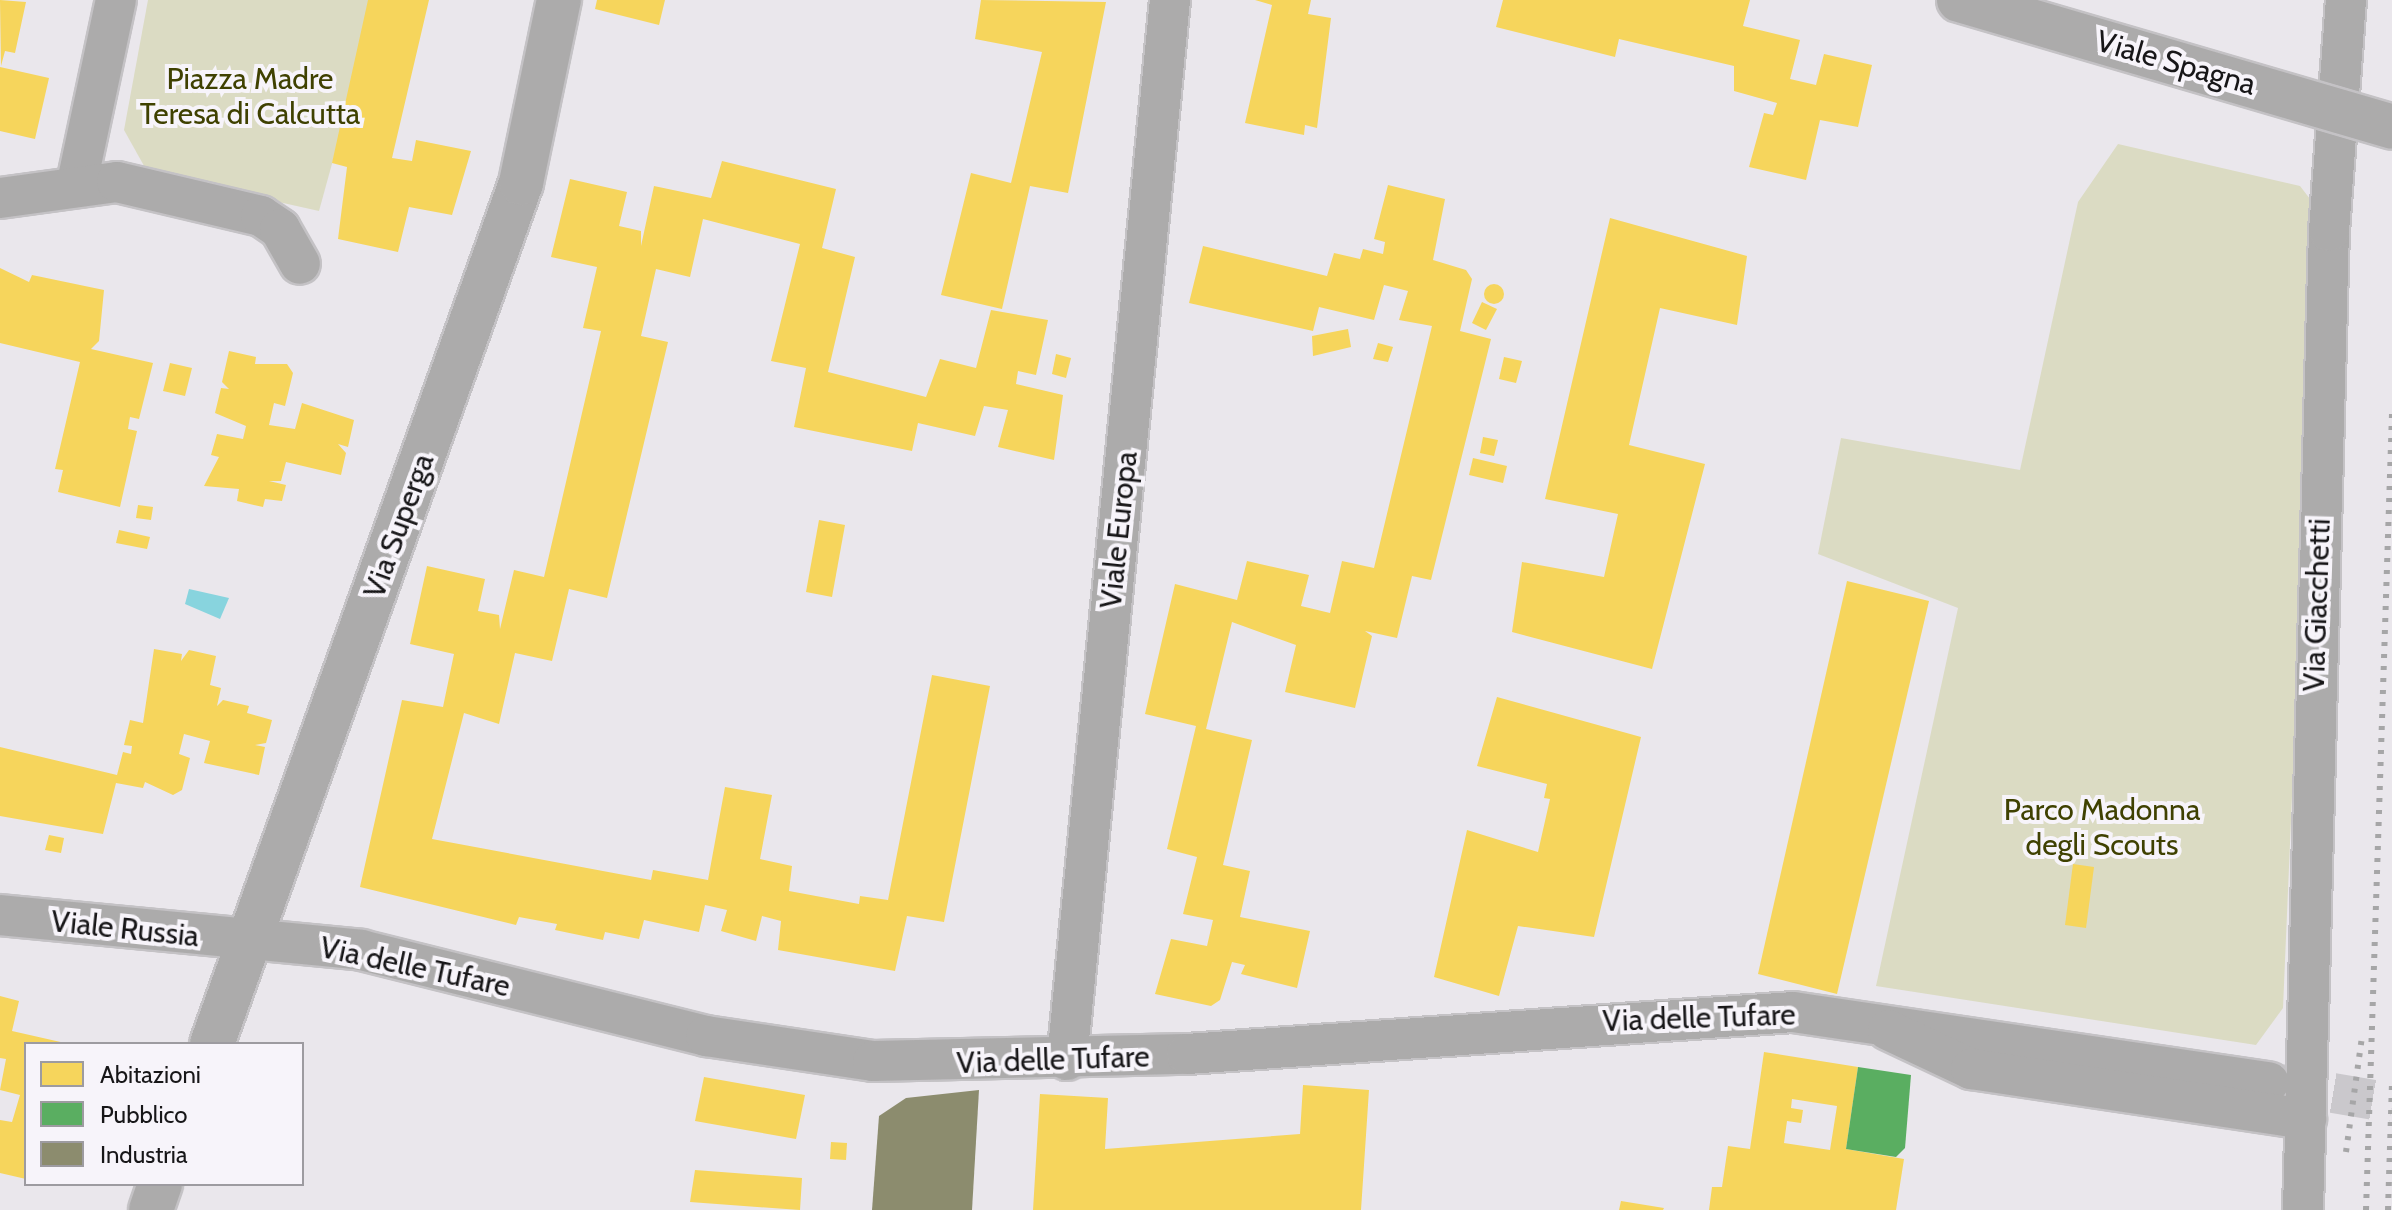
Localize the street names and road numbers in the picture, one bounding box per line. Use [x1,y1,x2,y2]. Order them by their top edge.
street label: Viale Spagna [2092,23,2260,103]
street label: Via Superga [356,449,442,603]
street label: Viale Europa [1093,450,1145,610]
street label: Via Giacchetti [2296,518,2338,692]
street label: Viale Russia [49,903,201,955]
street label: Via delle Tufare [317,929,513,1005]
street label: Via delle Tufare [1602,997,1796,1039]
street label: Via delle Tufare [956,1039,1150,1081]

